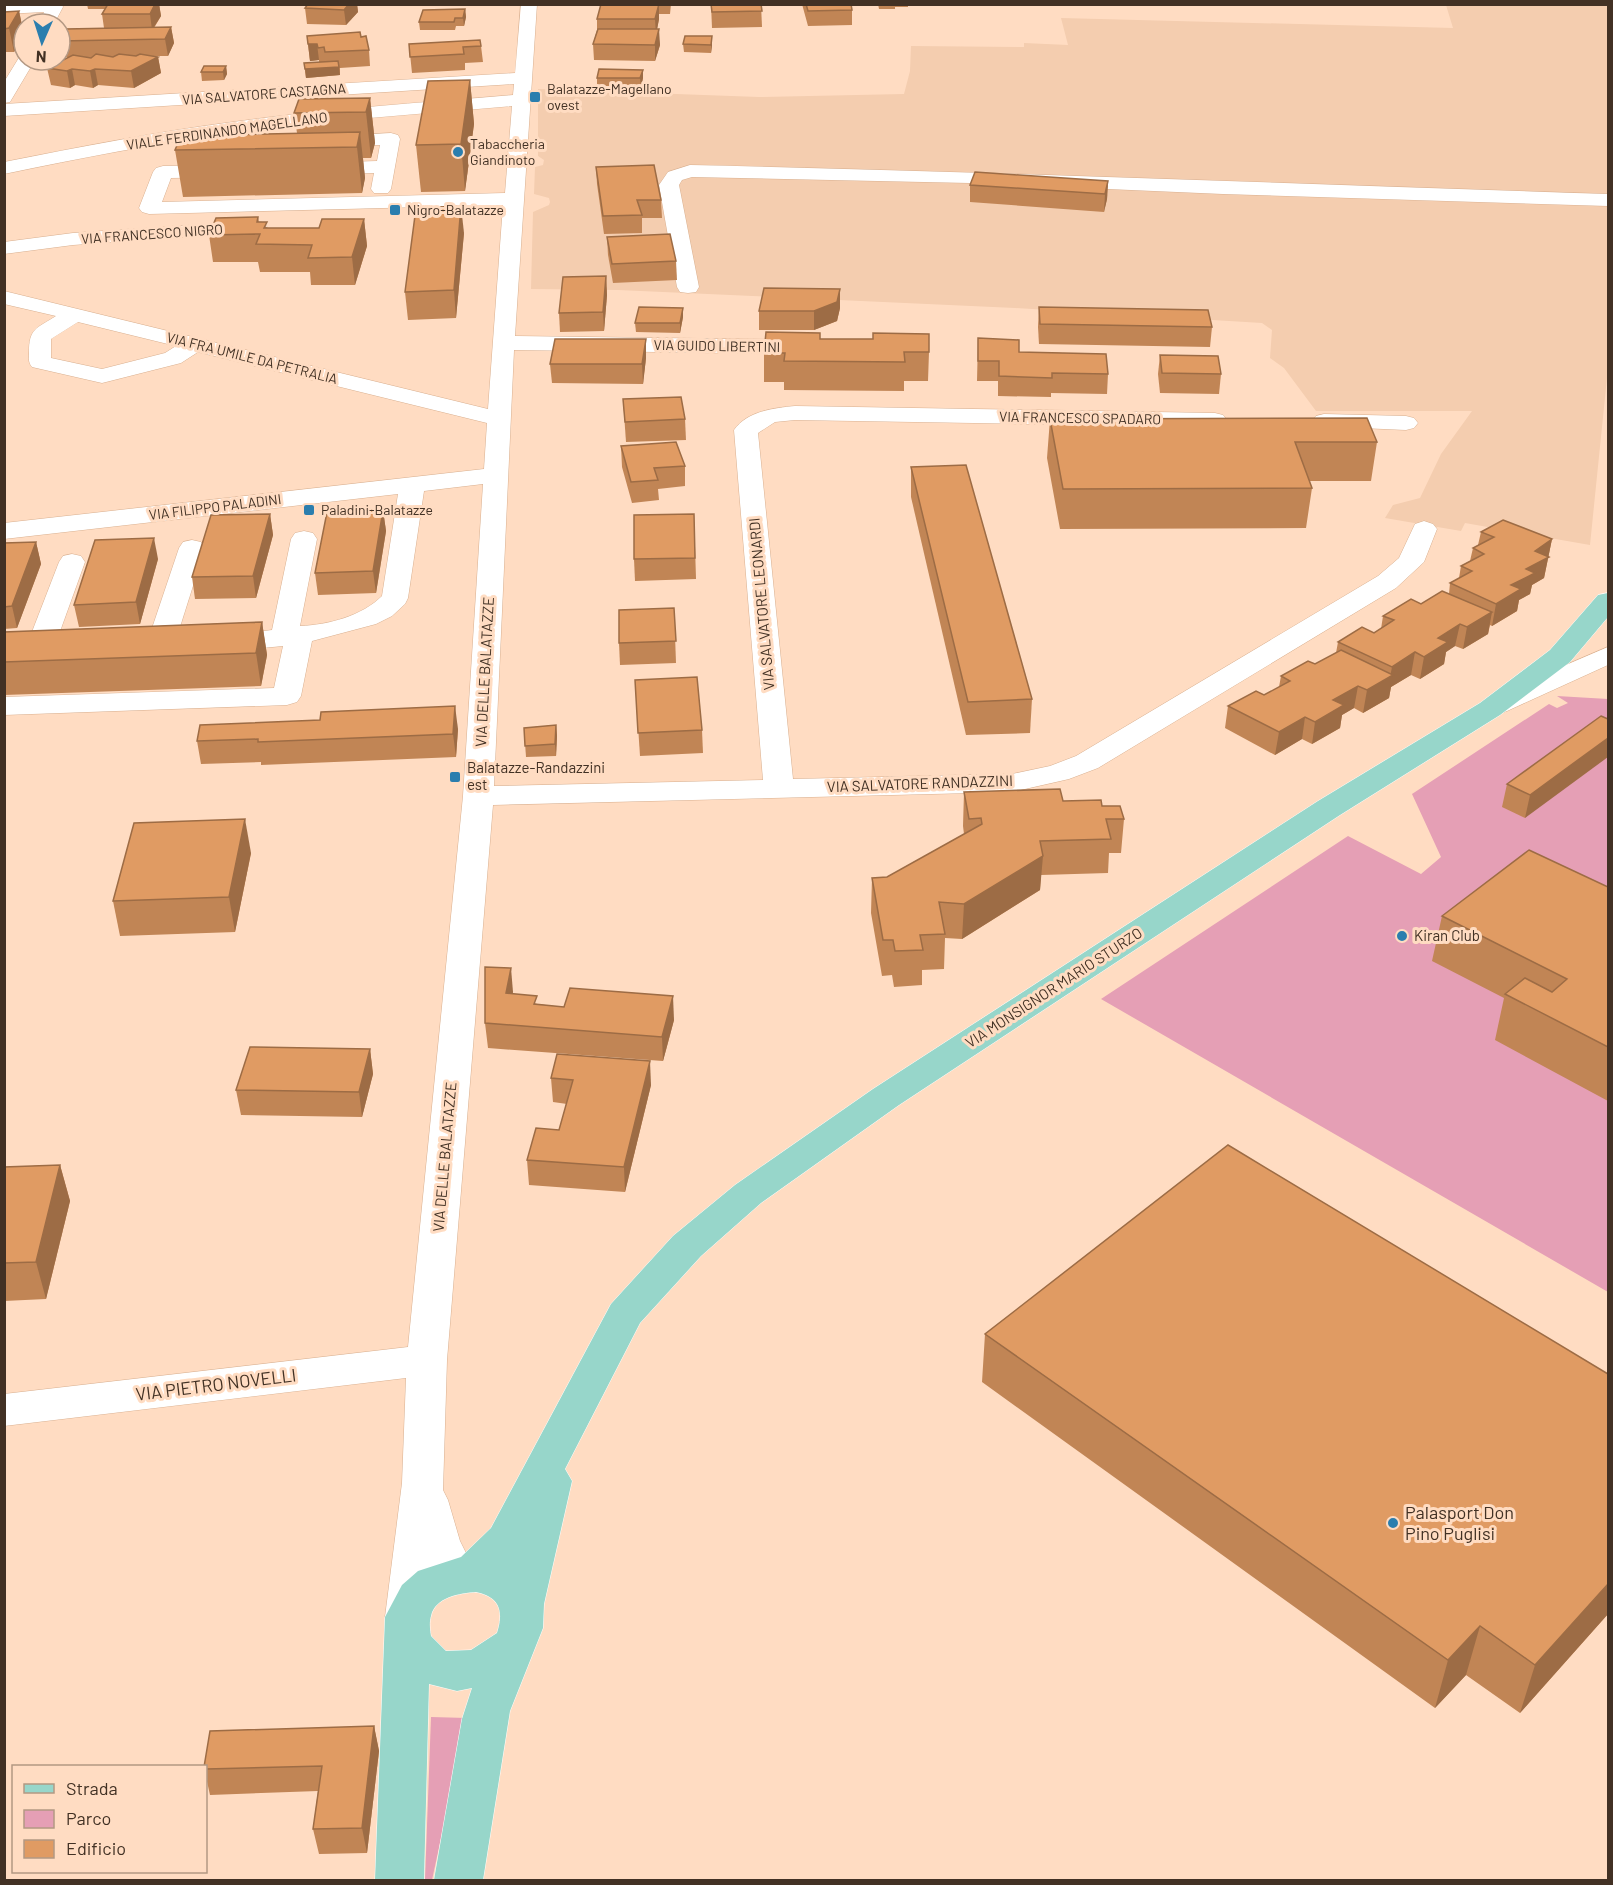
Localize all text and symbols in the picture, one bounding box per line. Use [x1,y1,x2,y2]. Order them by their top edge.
north arrow [12,12,72,72]
text: N [35,48,47,67]
street label: VIA SALVATORE CASTAGNA [181,79,347,108]
place label: Balatazze-Magellano ovest [547,80,672,113]
marker: Balatazze-Magellano ovest [528,90,542,104]
street label: VIALE FERDINANDO MAGELLANO [125,108,329,153]
place label: Tabaccheria Giandinoto [470,135,545,168]
marker: Tabaccheria Giandinoto [451,145,465,159]
place label: Nigro-Balatazze [407,201,504,218]
marker: Nigro-Balatazze [388,203,402,217]
street label: VIA FRANCESCO NIGRO [80,220,224,247]
street label: VIA FRA UMILE DA PETRALIA [165,328,340,387]
street label: VIA GUIDO LIBERTINI [654,336,780,355]
street label: VIA FRANCESCO SPADARO [999,408,1161,427]
street label: VIA FILIPPO PALADINI [148,490,282,523]
place label: Paladini-Balatazze [321,501,433,518]
marker: Paladini-Balatazze [302,503,316,517]
street label: VIA SALVATORE LEONARDI [744,517,778,691]
street label: VIA DELLE BALATAZZE [471,596,497,748]
place label: Balatazze-Randazzini est [467,758,605,793]
marker: Balatazze-Randazzini est [448,770,462,784]
street label: VIA SALVATORE RANDAZZINI [827,771,1013,795]
street label: VIA MONSIGNOR MARIO STURZO [962,923,1145,1051]
place label: Kiran Club [1414,926,1480,944]
marker: Kiran Club [1395,929,1409,943]
street label: VIA DELLE BALATAZZE [428,1081,460,1233]
street label: VIA PIETRO NOVELLI [134,1363,297,1405]
place label: Palasport Don Pino Puglisi [1405,1501,1514,1544]
marker: Palasport Don Pino Puglisi [1386,1516,1400,1530]
legend [12,1765,207,1873]
text: Strada [66,1777,118,1799]
text: Parco [66,1807,111,1829]
text: Edificio [66,1837,126,1859]

